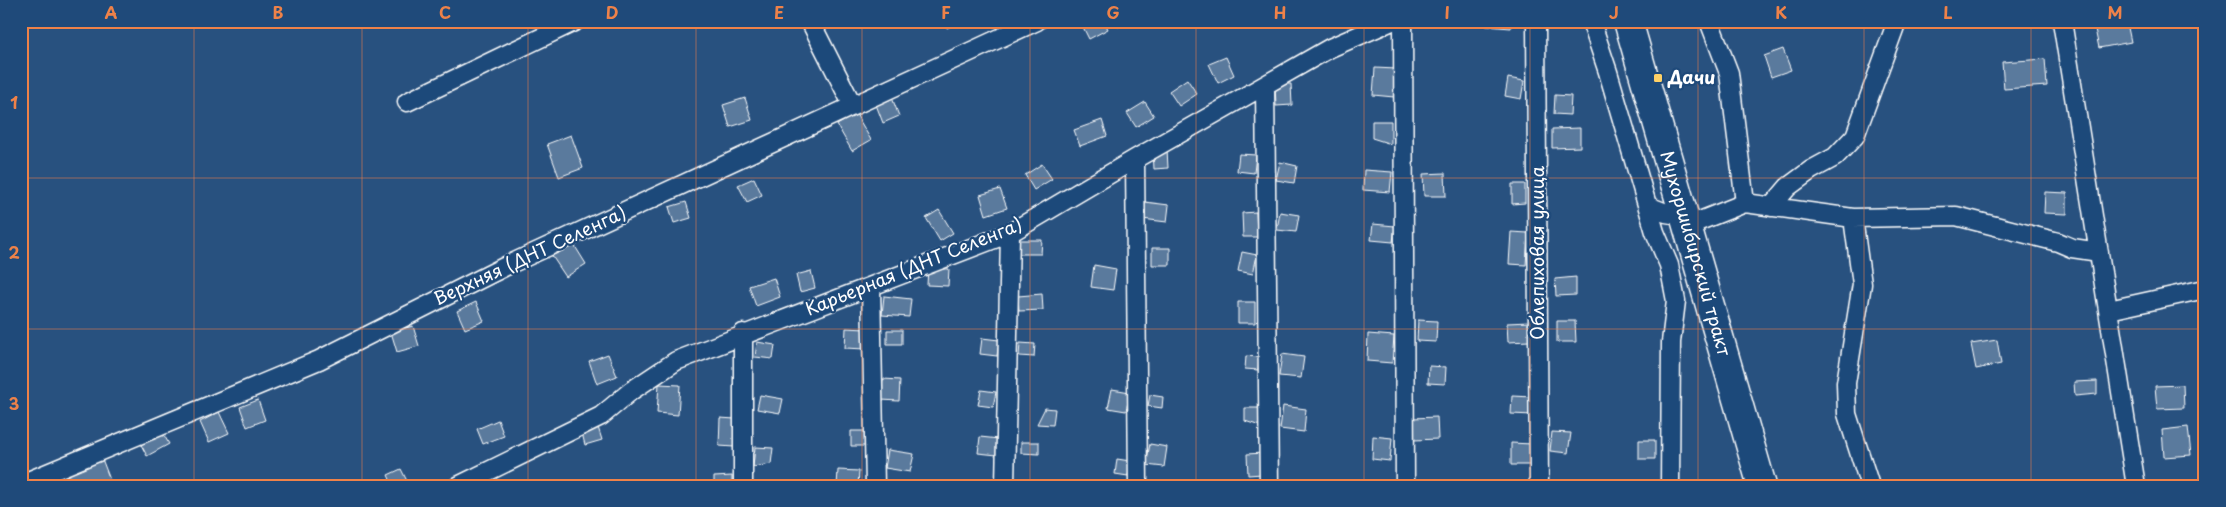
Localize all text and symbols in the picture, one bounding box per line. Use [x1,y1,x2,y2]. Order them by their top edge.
text: A [105,0,118,24]
text: B [273,0,284,24]
text: C [439,0,451,24]
text: D [606,0,618,24]
text: E [774,0,784,24]
text: F [941,0,951,24]
text: G [1106,0,1120,24]
text: H [1274,0,1286,24]
text: I [1444,0,1450,24]
text: J [1609,0,1619,24]
text: K [1775,0,1787,24]
text: L [1943,0,1953,24]
text: M [2107,0,2123,24]
place label: Дачи [1667,63,1716,90]
marker: Дачи [1652,72,1664,84]
text: 1 [10,90,18,114]
street label: Мухоршибирский тракт [1654,147,1739,359]
street label: Облепиховая улица [1523,165,1550,340]
street label: Верхняя (ДНТ Селенга) [429,198,630,311]
street label: Карьерная (ДНТ Селенга) [801,210,1026,322]
text: 2 [8,240,20,264]
text: 3 [9,391,19,415]

